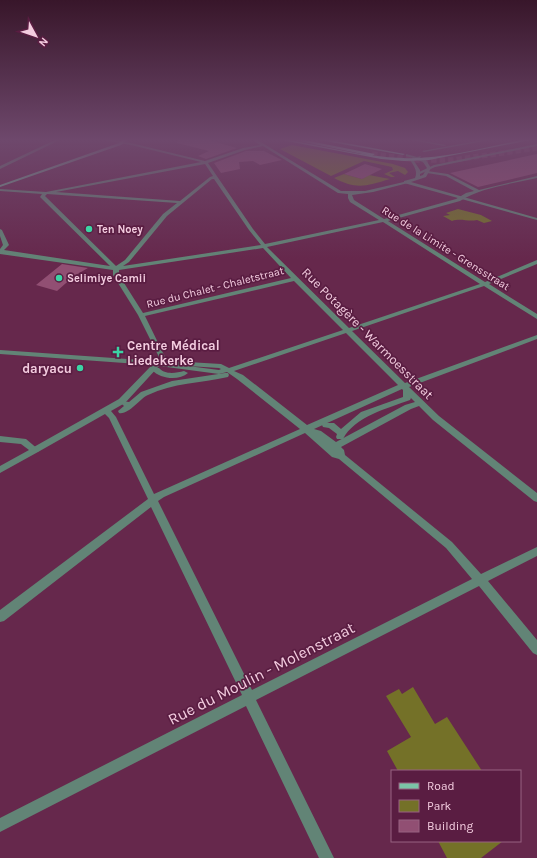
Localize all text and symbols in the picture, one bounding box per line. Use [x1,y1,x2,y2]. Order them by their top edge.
north arrow [16,16,56,56]
text: N [36,35,51,49]
street label: Rue de la Limite - Grensstraat [379,204,512,293]
place label: Ten Noey [97,223,143,236]
marker: Ten Noey [84,224,94,234]
street label: Rue du Chalet - Chaletstraat [145,264,285,311]
street label: Rue Potagère - Warmoesstraat [299,265,436,402]
place label: Selimiye Camii [67,272,146,285]
marker: Selimiye Camii [54,273,64,283]
place label: Centre Médical Liedekerke [127,338,220,368]
marker: Centre Médical Liedekerke [112,346,124,358]
place label: daryacu [22,361,72,376]
marker: daryacu [75,363,85,373]
street label: Rue du Moulin - Molenstraat [165,618,358,729]
legend [391,770,521,842]
text: Road [427,779,455,793]
text: Park [427,799,452,813]
text: Building [427,819,474,833]

